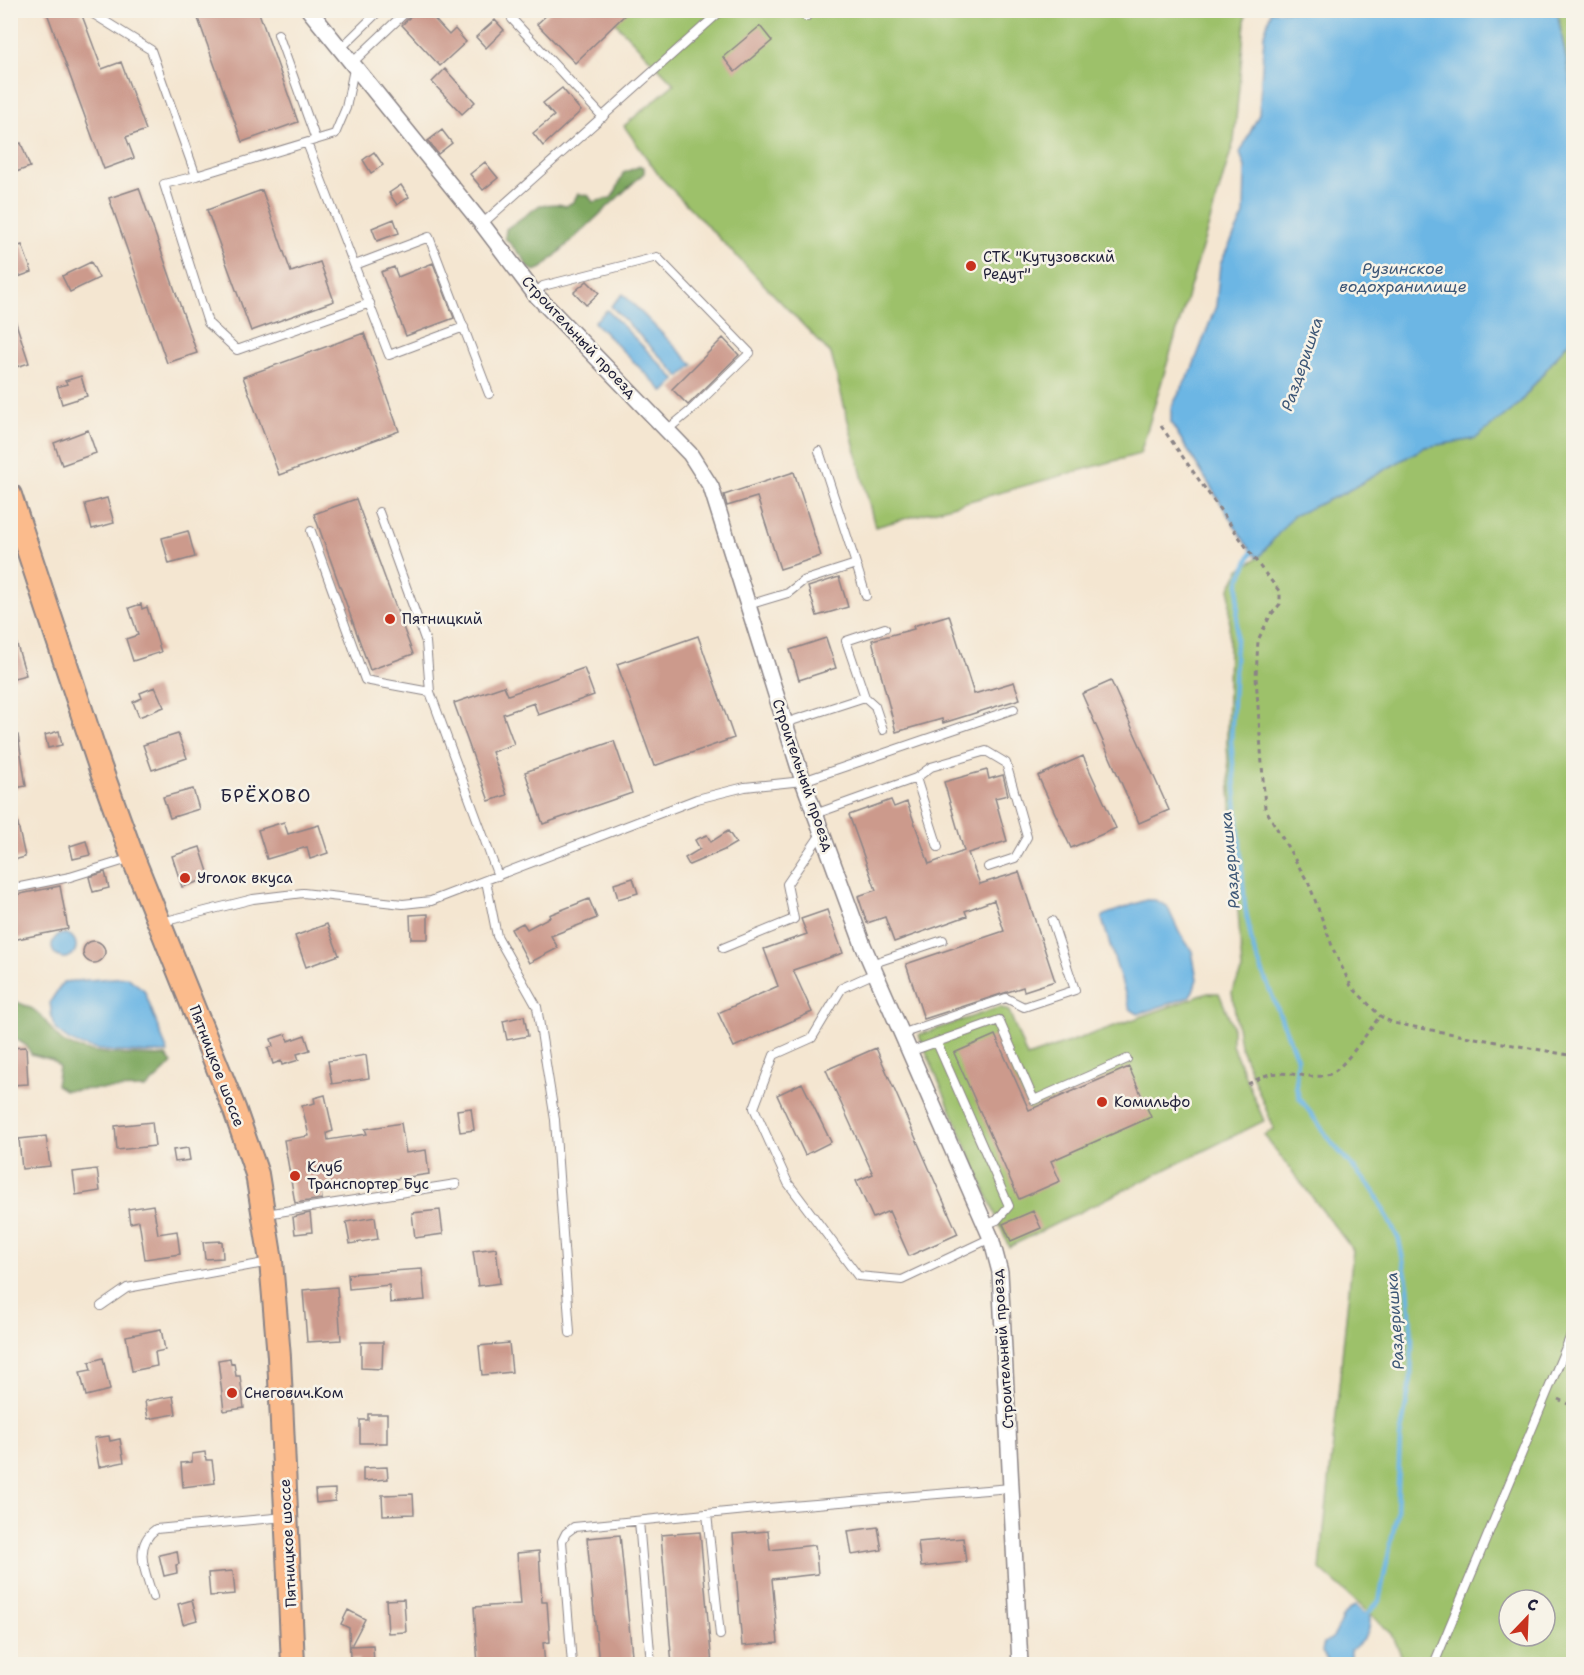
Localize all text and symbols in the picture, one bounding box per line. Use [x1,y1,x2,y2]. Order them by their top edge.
place label: СТК "Кутузовский Редут" [983,247,1115,284]
water label: Рузинское водохранилище [1339,258,1467,297]
marker: СТК "Кутузовский Редут" [964,259,978,273]
street label: Строительный проезд [517,272,641,403]
water label: Раздеришка [1276,314,1328,414]
place label: Пятницкий [402,609,483,629]
marker: Пятницкий [383,612,397,626]
street label: Строительный проезд [767,696,839,854]
district label: БРЁХОВО [220,784,312,808]
water label: Раздеришка [1215,810,1245,910]
place label: Уголок вкуса [197,868,293,888]
marker: Уголок вкуса [178,871,192,885]
street label: Пятницкое шоссе [185,1002,249,1130]
place label: Комильфо [1114,1092,1190,1112]
marker: Комильфо [1095,1095,1109,1109]
place label: Клуб Транспортер Бус [307,1157,429,1194]
marker: Клуб Транспортер Бус [288,1169,302,1183]
street label: Строительный проезд [987,1268,1019,1430]
water label: Раздеришка [1381,1271,1409,1370]
place label: Снегович.Ком [244,1383,344,1403]
marker: Снегович.Ком [225,1386,239,1400]
street label: Пятницкое шоссе [275,1478,301,1608]
north arrow [1497,1588,1557,1648]
text: С [1524,1593,1541,1616]

